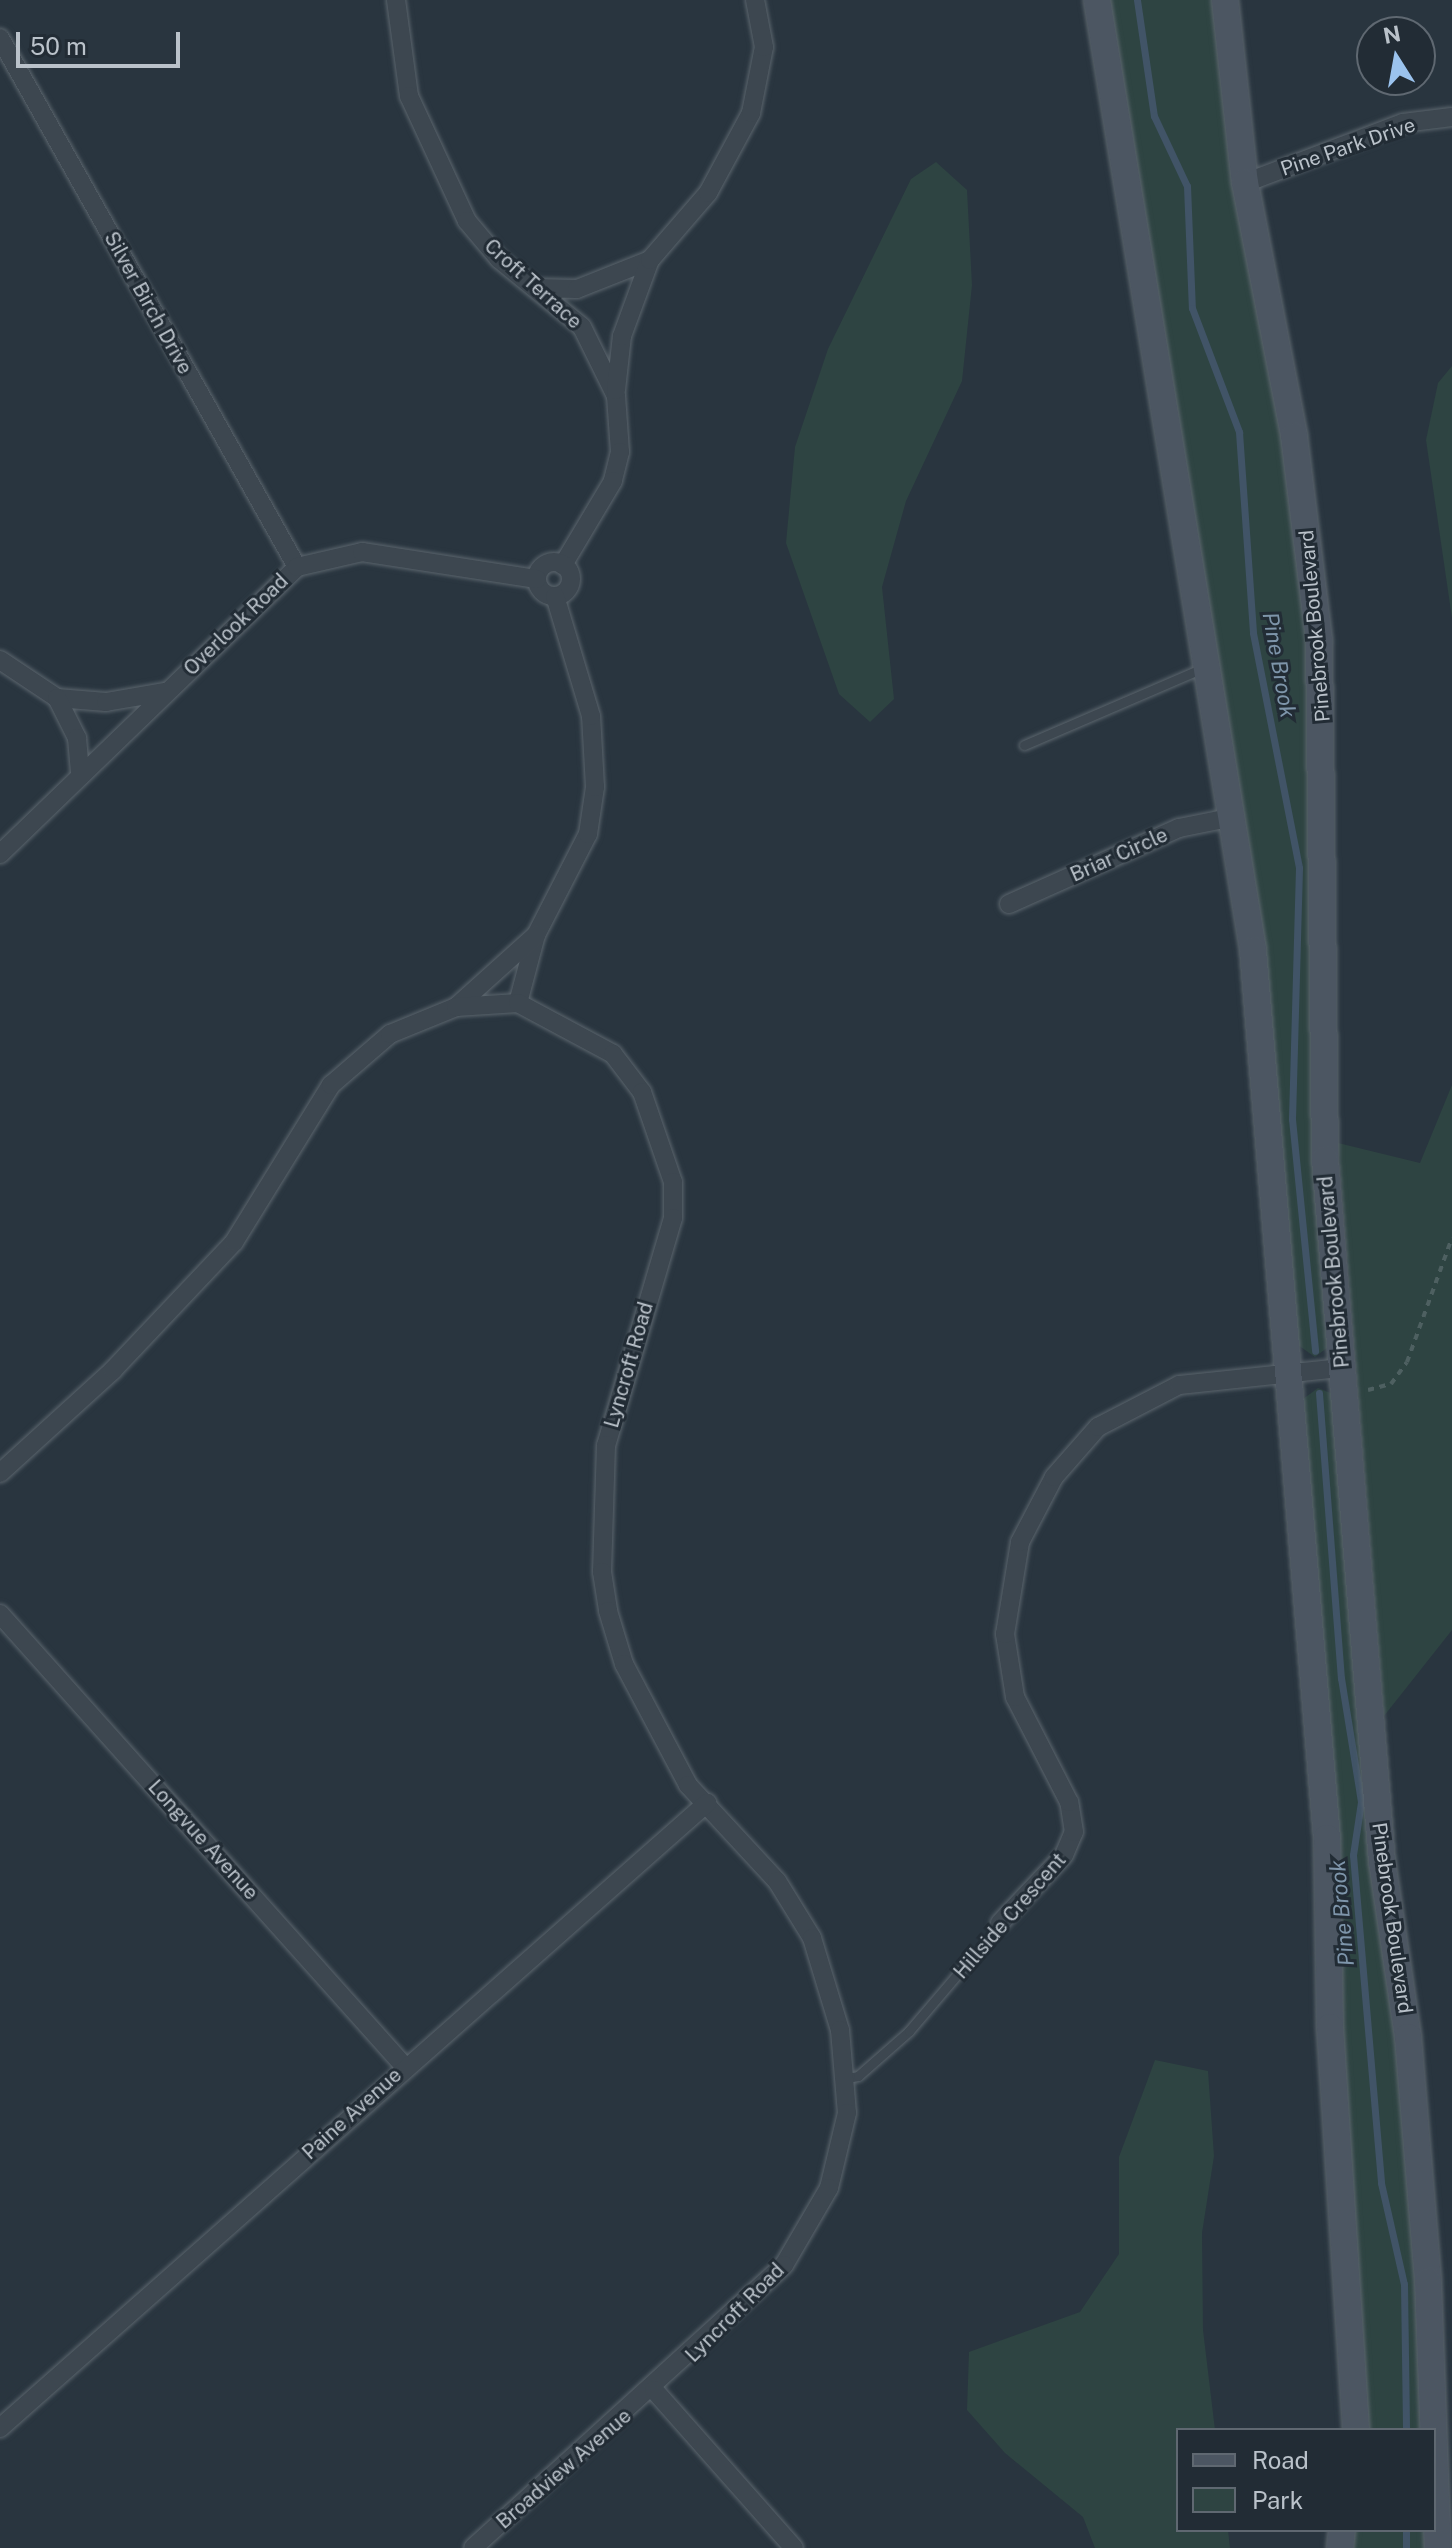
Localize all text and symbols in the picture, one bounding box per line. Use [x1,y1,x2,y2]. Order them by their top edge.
scale bar [20,16,184,66]
north arrow [1356,16,1436,96]
text: N [1381,20,1403,49]
text: 50 m [30,32,87,60]
street label: Pine Park Drive [1277,113,1419,181]
street label: Silver Birch Drive [99,228,197,378]
street label: Croft Terrace [479,234,587,334]
street label: Pinebrook Boulevard [1295,529,1335,723]
street label: Overlook Road [179,569,293,681]
water label: Pine Brook [1257,610,1301,720]
street label: Briar Circle [1067,823,1171,887]
street label: Pinebrook Boulevard [1314,1175,1354,1369]
street label: Lyncroft Road [600,1299,658,1431]
street label: Longvue Avenue [143,1775,263,1905]
street label: Pinebrook Boulevard [1367,1821,1417,2015]
street label: Hillside Crescent [949,1848,1071,1984]
water label: Pine Brook [1324,1859,1360,1967]
street label: Paine Avenue [297,2063,407,2165]
street label: Lyncroft Road [681,2259,789,2367]
street label: Broadview Avenue [492,2404,636,2534]
legend [1176,2428,1436,2532]
text: Road [1252,2446,1309,2474]
text: Park [1252,2486,1303,2514]

